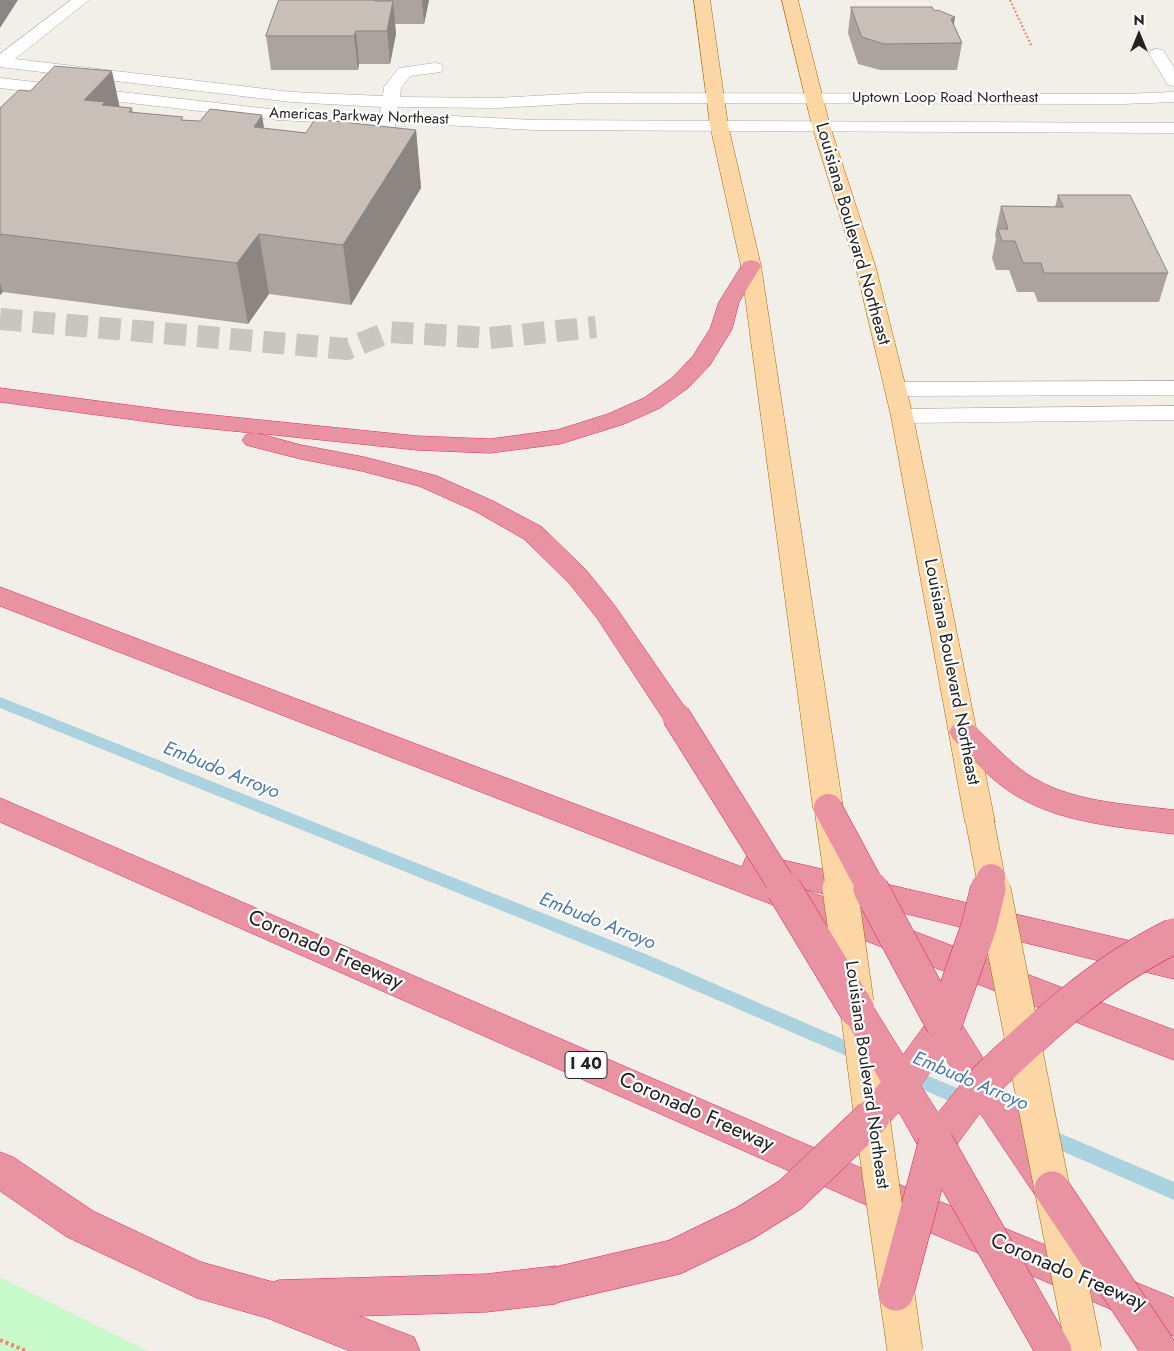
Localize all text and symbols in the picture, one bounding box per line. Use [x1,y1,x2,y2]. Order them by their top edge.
north arrow [1114,10,1164,60]
text: N [1133,10,1145,30]
street label: Uptown Loop Road Northeast [852,89,1038,107]
street label: Americas Parkway Northeast [269,105,449,129]
street label: Louisiana Boulevard Northeast [810,120,894,348]
street label: Louisiana Boulevard Northeast [918,557,984,787]
water label: Embudo Arroyo [160,737,282,805]
water label: Embudo Arroyo [536,888,658,956]
street label: Coronado Freeway [244,906,406,996]
street label: Louisiana Boulevard Northeast [839,959,893,1191]
water label: Embudo Arroyo [909,1047,1031,1117]
road number: I 40 [565,1052,607,1078]
street label: Coronado Freeway [615,1068,777,1158]
street label: Coronado Freeway [986,1229,1150,1317]

